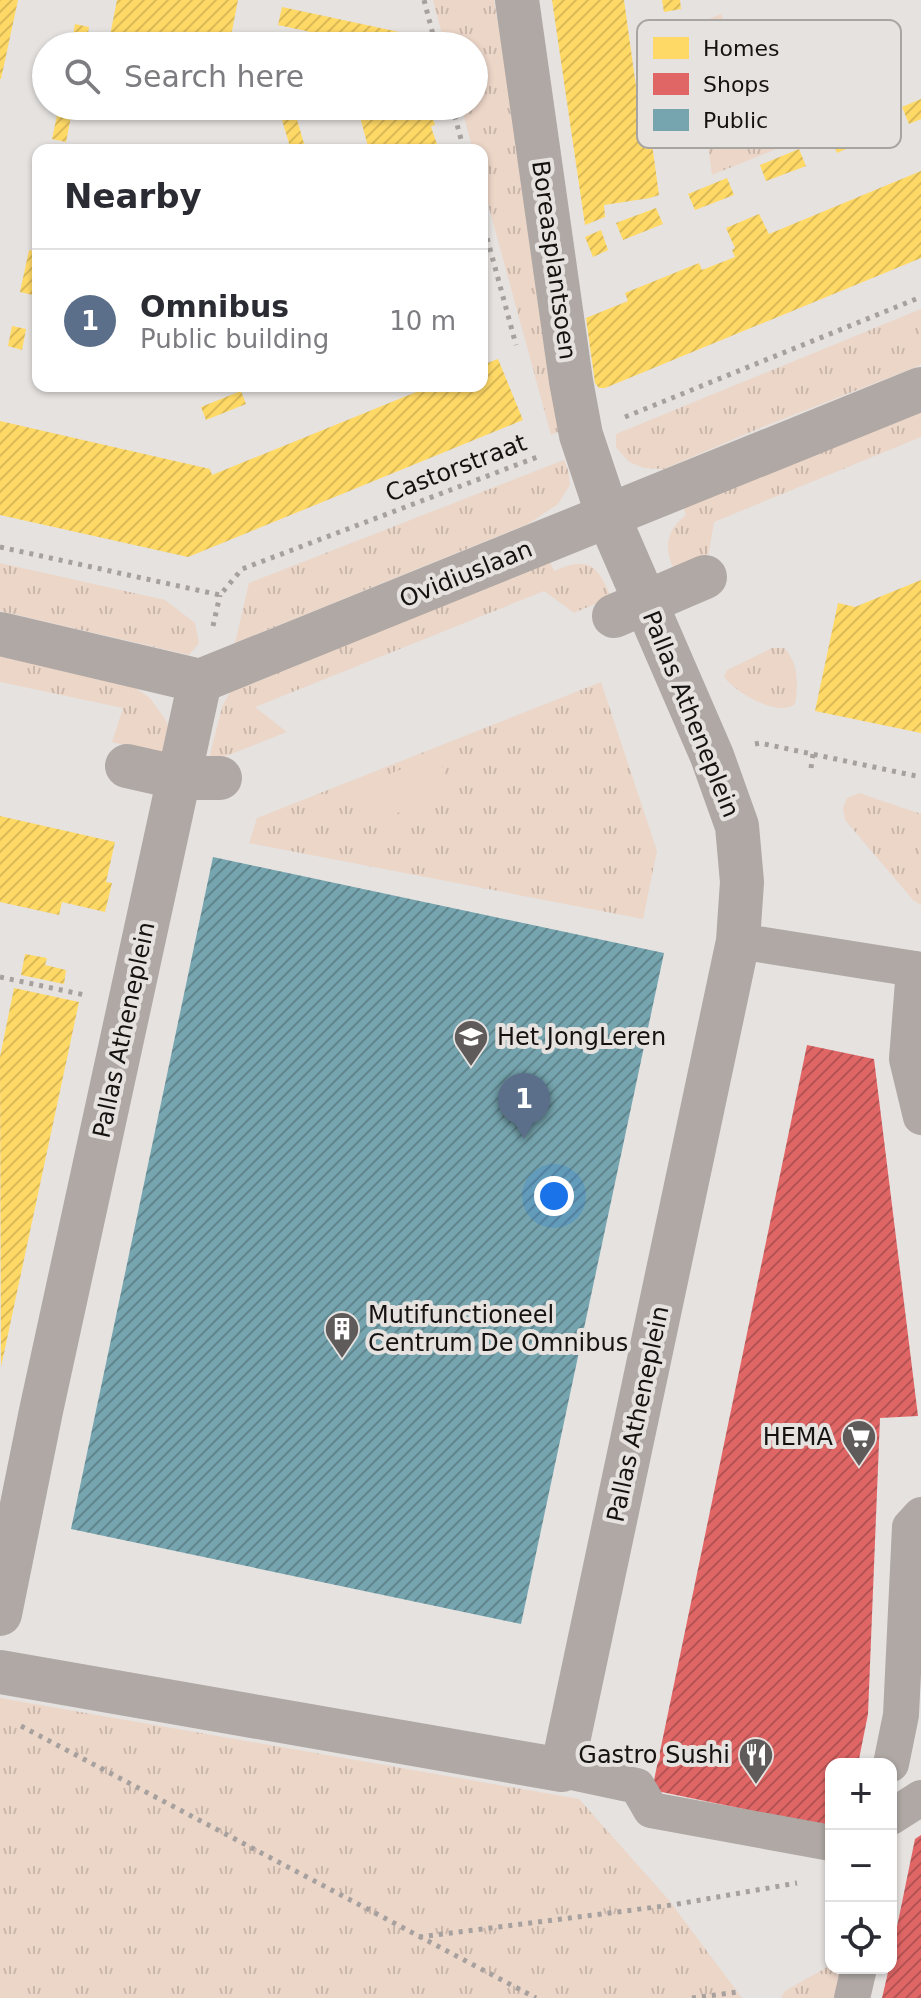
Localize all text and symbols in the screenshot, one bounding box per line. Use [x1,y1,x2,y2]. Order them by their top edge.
legend [637,20,901,148]
search box [32,32,488,120]
text: Homes [703,36,779,61]
icon: search [60,54,104,98]
text: Search here [124,59,304,94]
text: Shops [703,72,770,97]
text: Public [703,108,768,133]
street label: Boreasplantsoen [526,159,582,361]
text: Nearby [64,176,202,216]
text: Omnibus [140,289,289,324]
text: 1 [81,306,99,336]
text: 10 m [389,306,456,336]
text: Public building [140,324,329,354]
street label: Castorstraat [382,428,530,508]
street label: Ovidiuslaan [396,535,536,613]
street label: Pallas Atheneplein [637,607,745,821]
street label: Pallas Atheneplein [87,919,161,1141]
school or university icon: Het JongLeren [452,1018,490,1068]
place label: Het JongLeren [497,1023,666,1051]
pin: 1 [498,1073,550,1139]
your location [534,1176,574,1216]
place label: Mutifunctioneel Centrum De Omnibus [368,1301,628,1357]
street label: Pallas Atheneplein [601,1303,675,1525]
building icon: Mutifunctioneel Centrum De Omnibus [323,1310,361,1360]
supermarket icon: HEMA [840,1418,878,1468]
place label: HEMA [763,1423,834,1451]
restaurant icon: Gastro Sushi [737,1736,775,1786]
place label: Gastro Sushi [578,1741,730,1769]
map controls [825,1758,897,1974]
button: + [825,1758,897,1830]
button: − [825,1830,897,1902]
button: locate [825,1902,897,1974]

